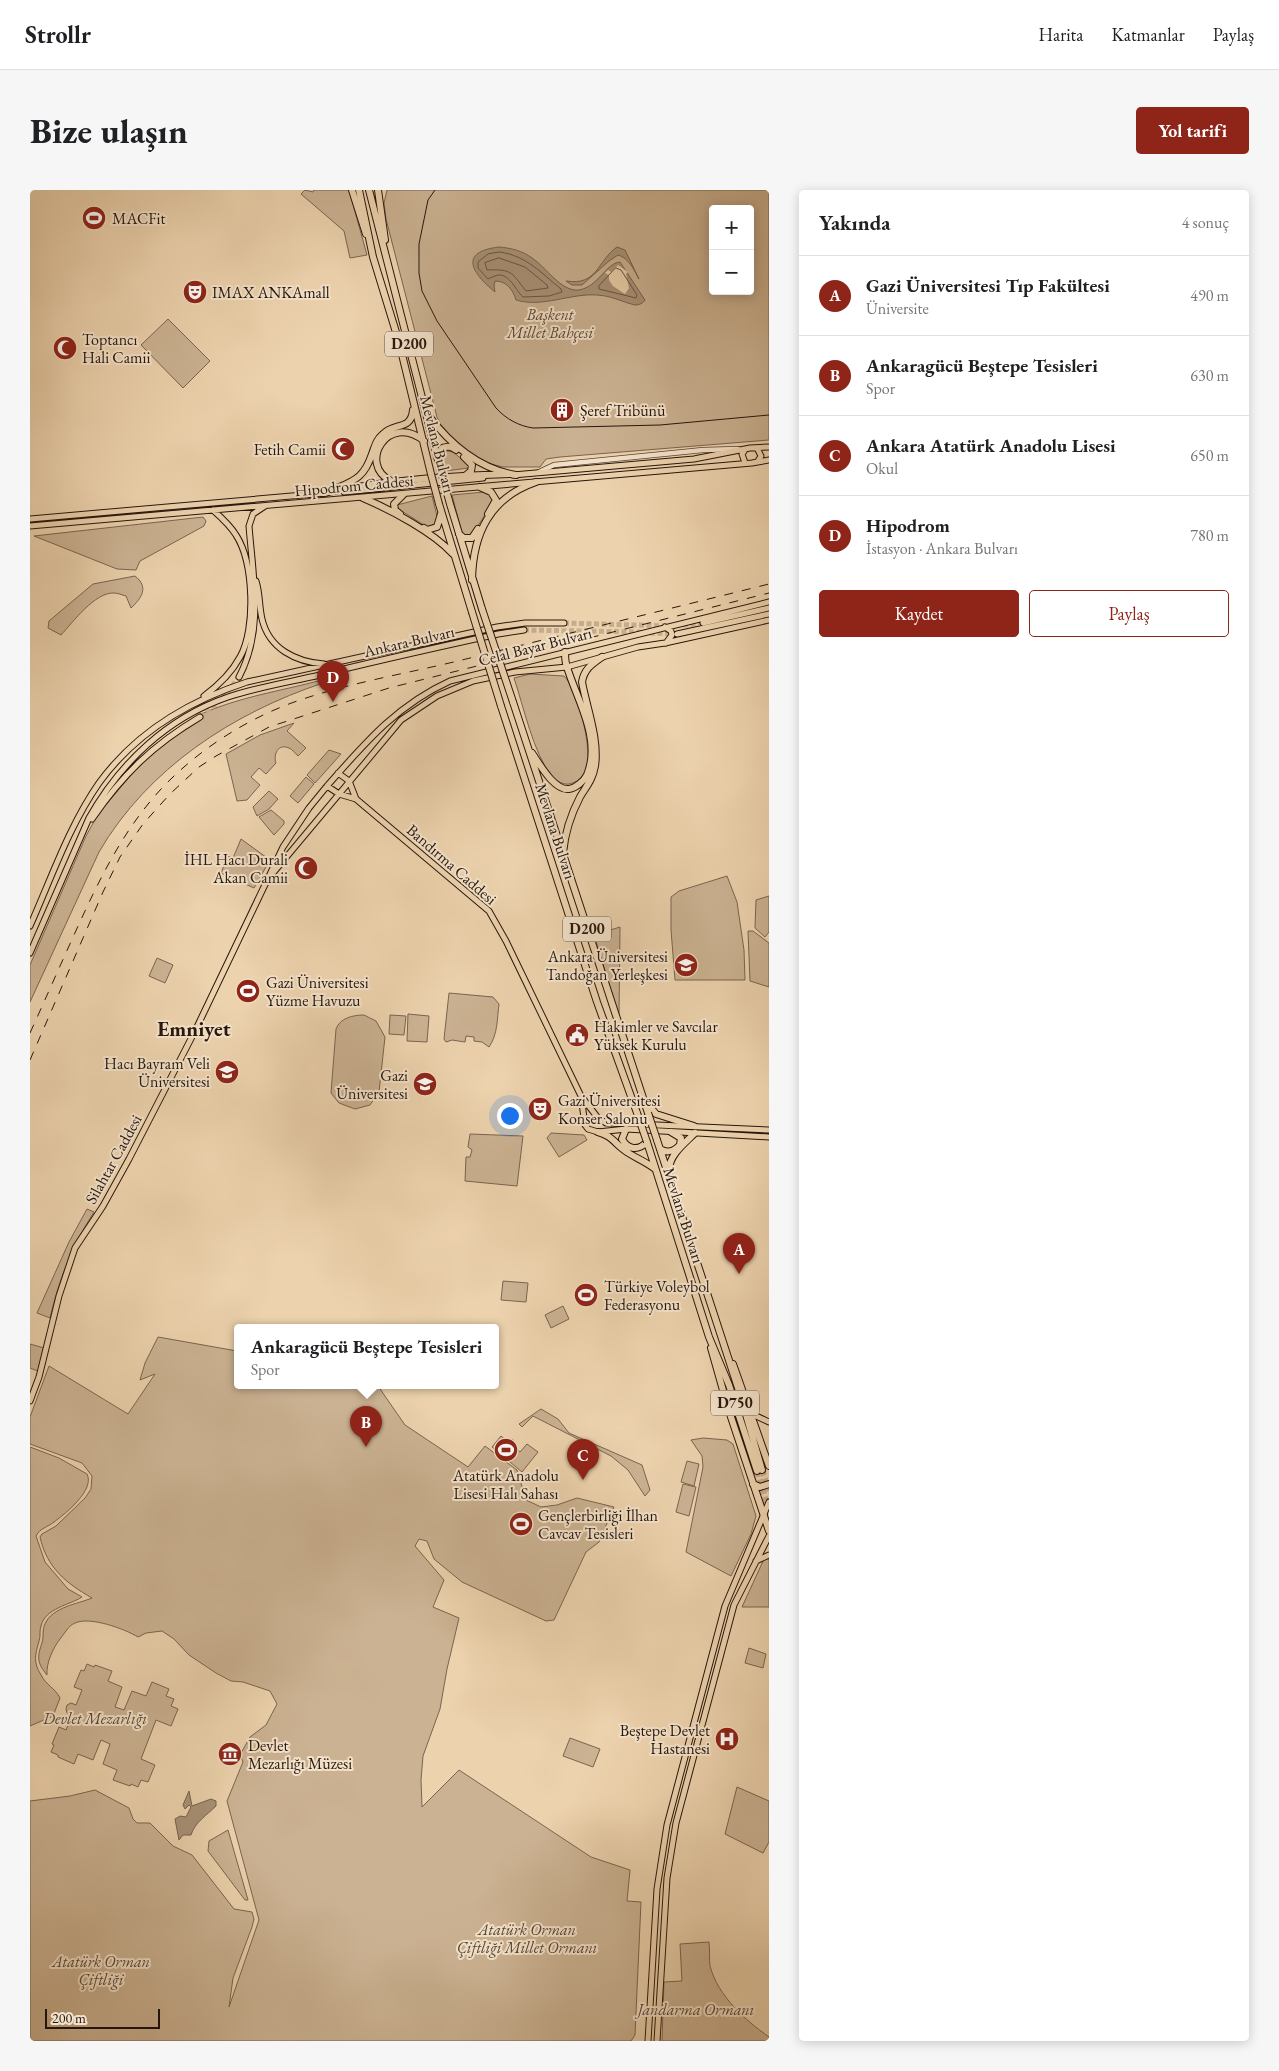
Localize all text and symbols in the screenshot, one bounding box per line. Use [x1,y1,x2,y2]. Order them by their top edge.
text: Strollr [25,19,91,50]
text: Harita [1038,23,1083,46]
text: Katmanlar [1111,23,1185,46]
text: Paylaş [1213,23,1254,46]
button: Yol tarifi [1136,107,1249,154]
text: Bize ulaşın [30,108,188,153]
sports icon: MACFit [81,205,107,231]
map controls [709,205,754,295]
button: + [709,205,754,250]
place label: MACFit [112,208,166,229]
text: Yakında [819,209,890,236]
text: 4 sonuç [1182,212,1229,233]
button: − [709,250,754,295]
text: Gazi Üniversitesi Tıp Fakültesi [866,273,1110,298]
theatre icon: IMAX ANKAmall [182,279,208,305]
place label: IMAX ANKAmall [212,282,330,303]
text: A [829,285,841,306]
text: 490 m [1190,285,1229,306]
text: Üniversite [866,298,929,319]
park label: Başkent Millet Bahçesi [506,304,594,343]
place label: Toptancı Hali Camii [82,329,150,368]
road number: D200 [385,332,433,356]
mosque icon: Toptancı Hali Camii [52,335,78,361]
text: Ankaragücü Beştepe Tesisleri [866,353,1098,378]
text: B [830,365,840,386]
text: 630 m [1190,365,1229,386]
text: Spor [866,378,895,399]
street label: Mevlana Bulvarı [415,393,460,495]
building icon: Şeref Tribünü [549,397,575,423]
place label: Şeref Tribünü [580,400,666,421]
text: Ankara Atatürk Anadolu Lisesi [866,433,1116,458]
mosque icon: Fetih Camii [330,436,356,462]
place label: Fetih Camii [254,439,326,460]
text: C [829,445,841,466]
text: 650 m [1190,445,1229,466]
text: Okul [866,458,898,479]
street label: Hipodrom Caddesi [294,470,414,501]
text: Hipodrom [866,513,950,538]
text: D [829,525,841,546]
text: 780 m [1190,525,1229,546]
text: İstasyon · Ankara Bulvarı [866,538,1018,559]
button: Kaydet [819,590,1019,637]
button: Paylaş [1029,590,1229,637]
street label: Ankara Bulvarı [361,621,457,662]
street label: Celal Bayar Bulvarı [476,622,594,671]
pin: D [317,661,349,702]
street label: Mevlana Bulvarı [530,781,581,882]
street label: Bandırma Caddesi [402,819,501,909]
place label: İHL Hacı Durali Akan Camii [184,849,288,888]
mosque icon: İHL Hacı Durali Akan Camii [293,855,319,881]
road number: D200 [563,916,611,942]
place label: Ankara Üniversitesi Tandoğan Yerleşkesi [546,946,668,985]
school or university icon: Ankara Üniversitesi Tandoğan Yerleşkesi [673,952,699,978]
place label: Gazi Üniversitesi Yüzme Havuzu [266,972,369,1011]
sports icon: Gazi Üniversitesi Yüzme Havuzu [235,978,261,1004]
district label: Emniyet [157,1015,231,1042]
place label: Hakimler ve Savcılar Yüksek Kurulu [594,1016,718,1055]
public building icon: Hakimler ve Savcılar Yüksek Kurulu [564,1022,590,1048]
place label: Hacı Bayram Veli Üniversitesi [104,1053,210,1092]
school or university icon: Hacı Bayram Veli Üniversitesi [214,1059,240,1085]
place label: Gazi Üniversitesi [336,1065,408,1104]
school or university icon: Gazi Üniversitesi [412,1071,438,1097]
place label: Gazi Üniversitesi Konser Salonu [558,1090,661,1129]
theatre icon: Gazi Üniversitesi Konser Salonu [527,1096,553,1122]
your location [497,1103,523,1129]
street label: Silahtar Caddesi [80,1111,147,1208]
street label: Mevlana Bulvarı [658,1165,709,1266]
pin: A [723,1233,755,1274]
place label: Türkiye Voleybol Federasyonu [604,1276,710,1315]
sports icon: Türkiye Voleybol Federasyonu [573,1282,599,1308]
popup [234,1324,499,1389]
text: Ankaragücü Beştepe Tesisleri [251,1334,482,1359]
text: Spor [251,1359,280,1380]
road number: D750 [711,1390,759,1416]
pin: B [350,1406,382,1447]
sports icon: Atatürk Anadolu Lisesi Halı Sahası [493,1437,519,1463]
pin: C [567,1439,599,1480]
place label: Atatürk Anadolu Lisesi Halı Sahası [452,1465,560,1504]
place label: Gençlerbirliği İlhan Cavcav Tesisleri [538,1505,659,1544]
sports icon: Gençlerbirliği İlhan Cavcav Tesisleri [508,1511,534,1537]
park label: Devlet Mezarlığı [42,1708,147,1729]
place label: Beştepe Devlet Hastanesi [620,1720,710,1759]
hospital icon: Beştepe Devlet Hastanesi [714,1726,740,1752]
place label: Devlet Mezarlığı Müzesi [248,1735,352,1774]
museum icon: Devlet Mezarlığı Müzesi [217,1741,243,1767]
park label: Atatürk Orman Çiftliği Millet Ormanı [457,1919,597,1958]
park label: Atatürk Orman Çiftliği [51,1951,150,1990]
park label: Jandarma Ormanı [635,1999,754,2020]
scale bar [45,2006,160,2029]
text: 200 m [52,2009,86,2027]

